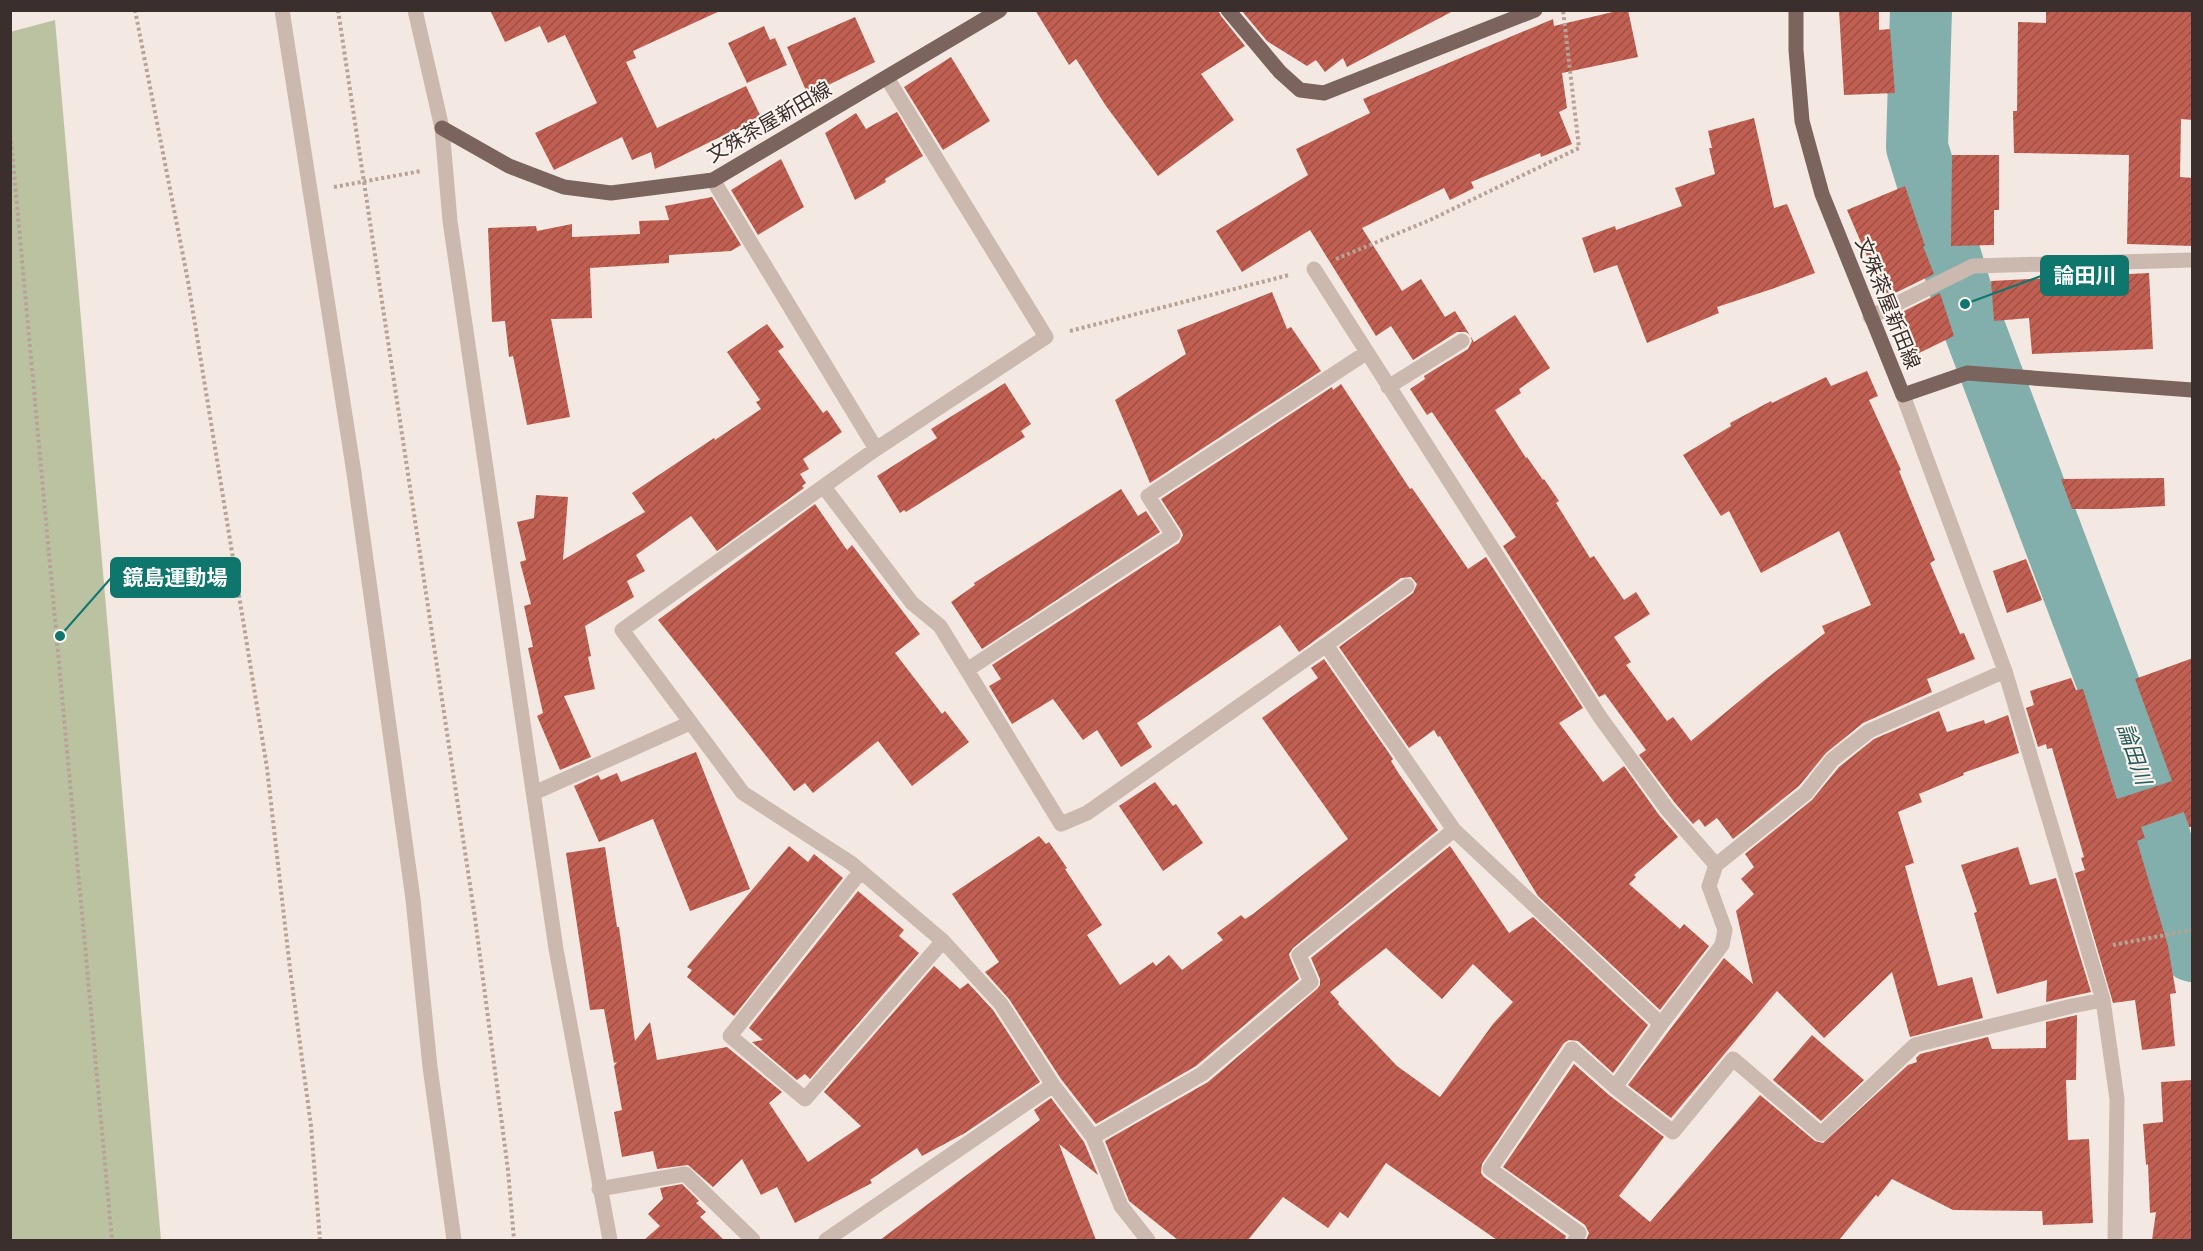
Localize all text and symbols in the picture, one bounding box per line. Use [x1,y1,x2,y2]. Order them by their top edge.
street label: 文殊茶屋新田線 [702,77,836,167]
street label: 文殊茶屋新田線 [1851,234,1925,372]
callout: 論田川 [2041,256,2128,295]
text: 論田川 [2054,263,2117,288]
callout: 鏡島運動場 [111,558,240,597]
text: 鏡島運動場 [123,565,228,590]
water label: 論田川 [2112,720,2157,790]

